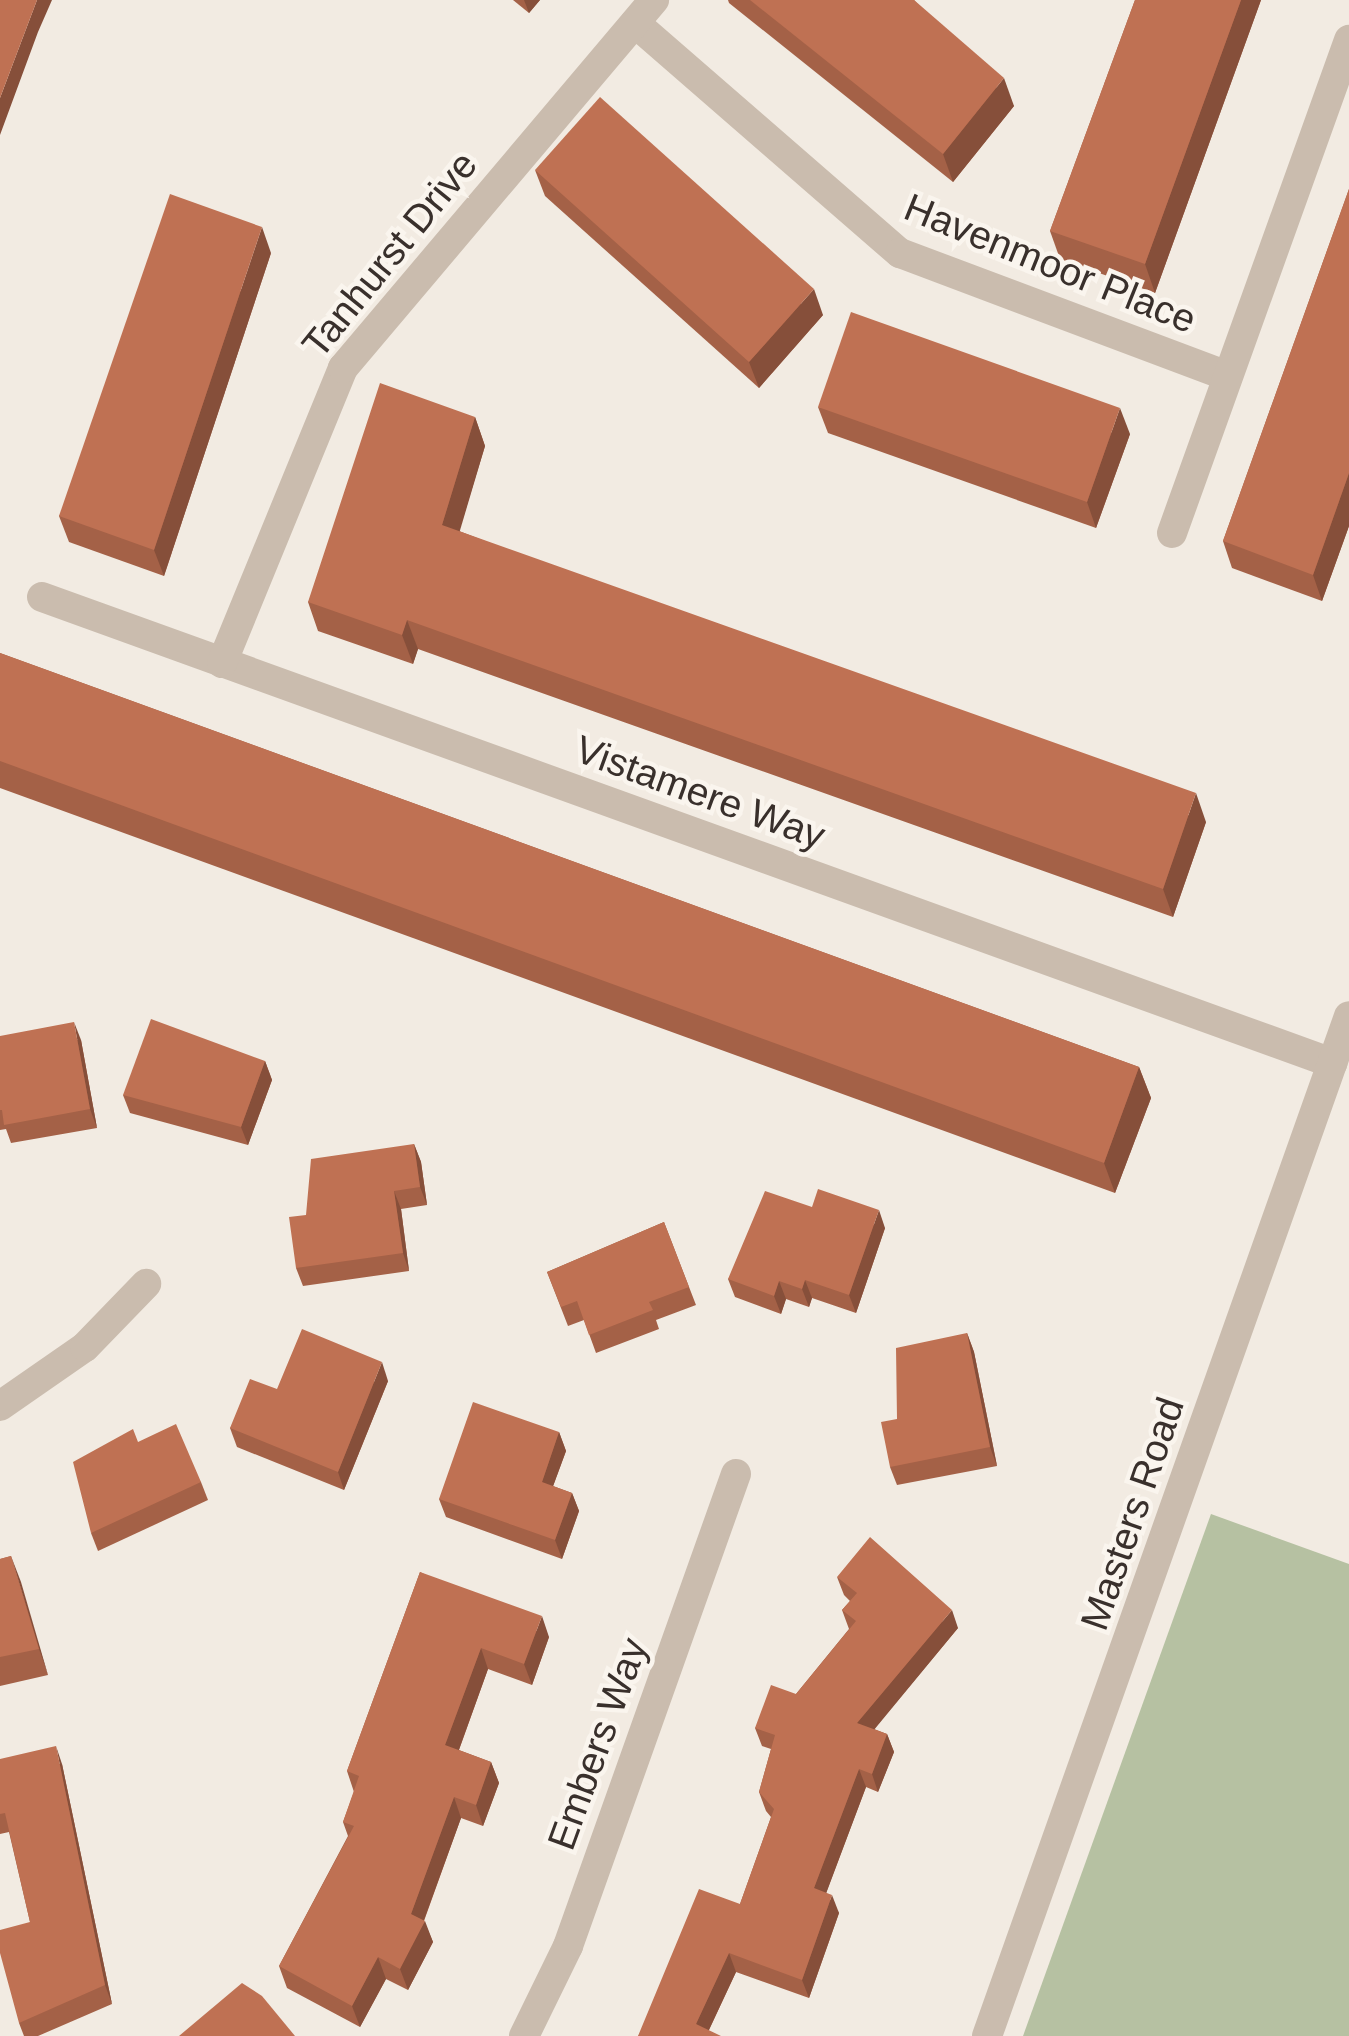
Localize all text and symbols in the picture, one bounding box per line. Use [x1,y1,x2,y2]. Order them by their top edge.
street label: Tanhurst Drive [293,143,487,367]
street label: Havenmoor Place [898,184,1202,344]
street label: Vistamere Way [569,726,831,860]
street label: Masters Road [1071,1392,1195,1636]
street label: Embers Way [538,1632,658,1856]

